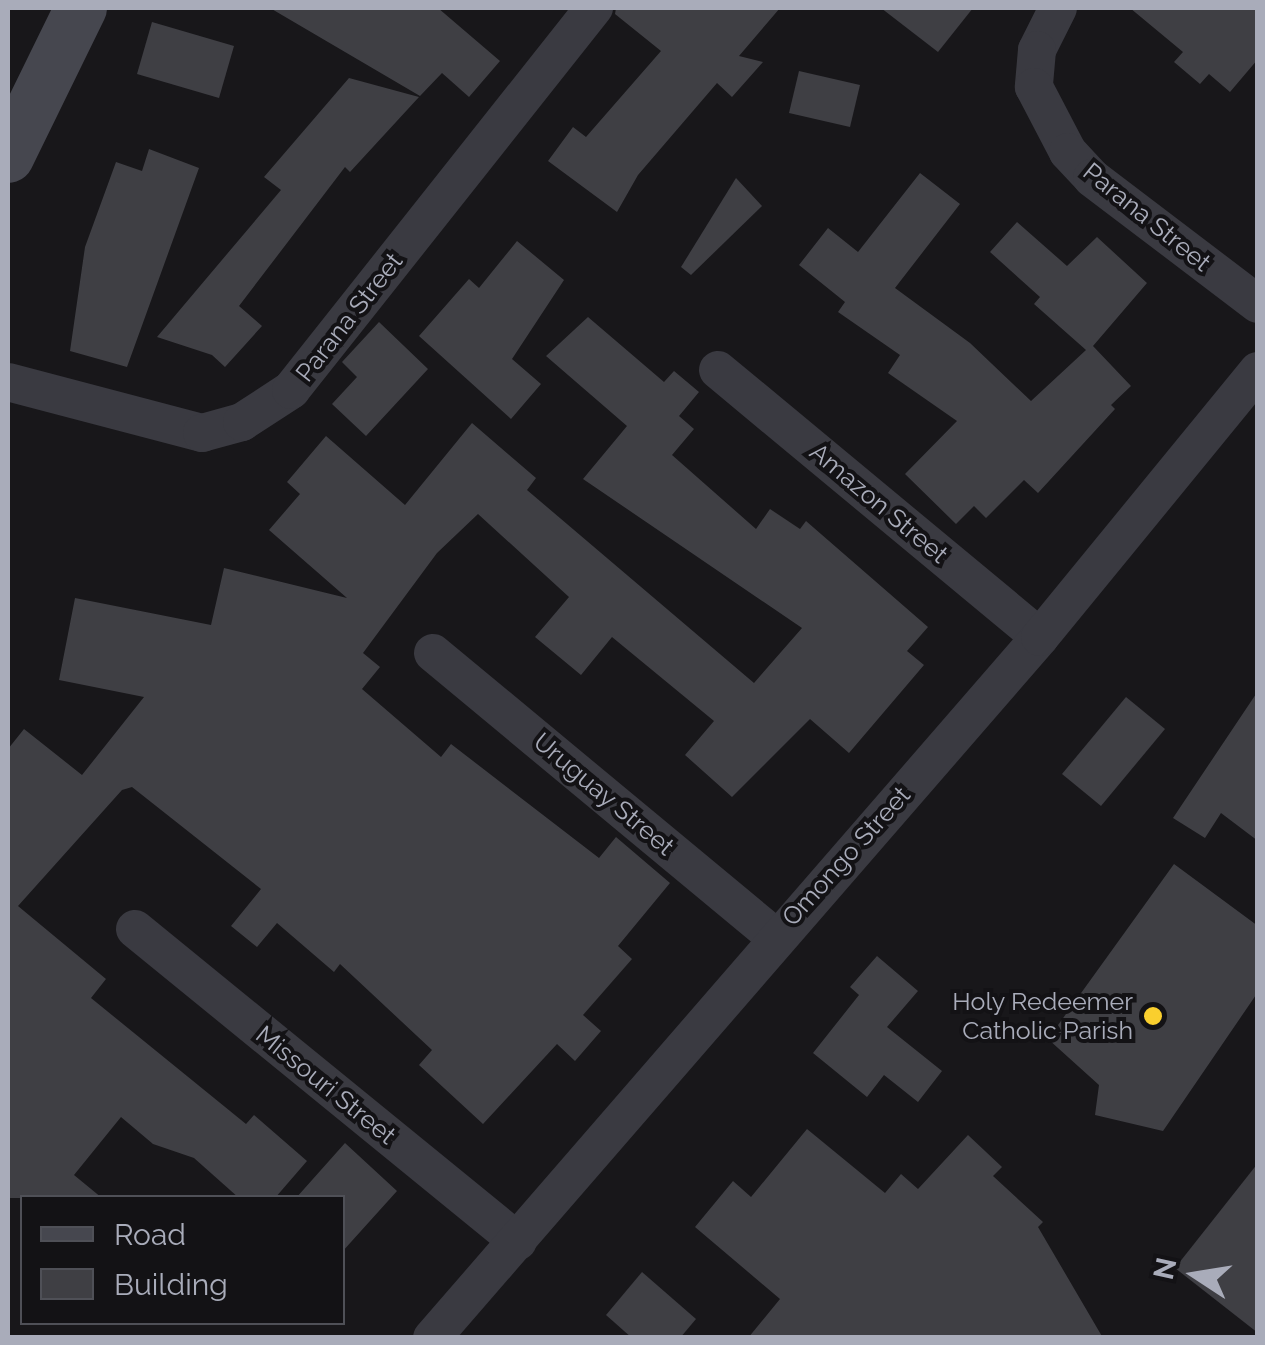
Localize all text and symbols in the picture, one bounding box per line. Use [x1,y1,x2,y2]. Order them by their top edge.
street label: Parana Street [1077,156,1217,278]
street label: Parana Street [289,247,409,387]
street label: Amazon Street [804,437,954,569]
street label: Uruguay Street [527,726,681,862]
street label: Omongo Street [776,780,916,932]
place label: Holy Redeemer Catholic Parish [952,987,1133,1046]
marker: Holy Redeemer Catholic Parish [1142,1005,1164,1027]
street label: Missouri Street [250,1019,402,1151]
legend [20,1195,345,1325]
text: Road [114,1217,186,1252]
north arrow [1145,1225,1245,1325]
text: N [1147,1255,1184,1283]
text: Building [114,1267,228,1302]

